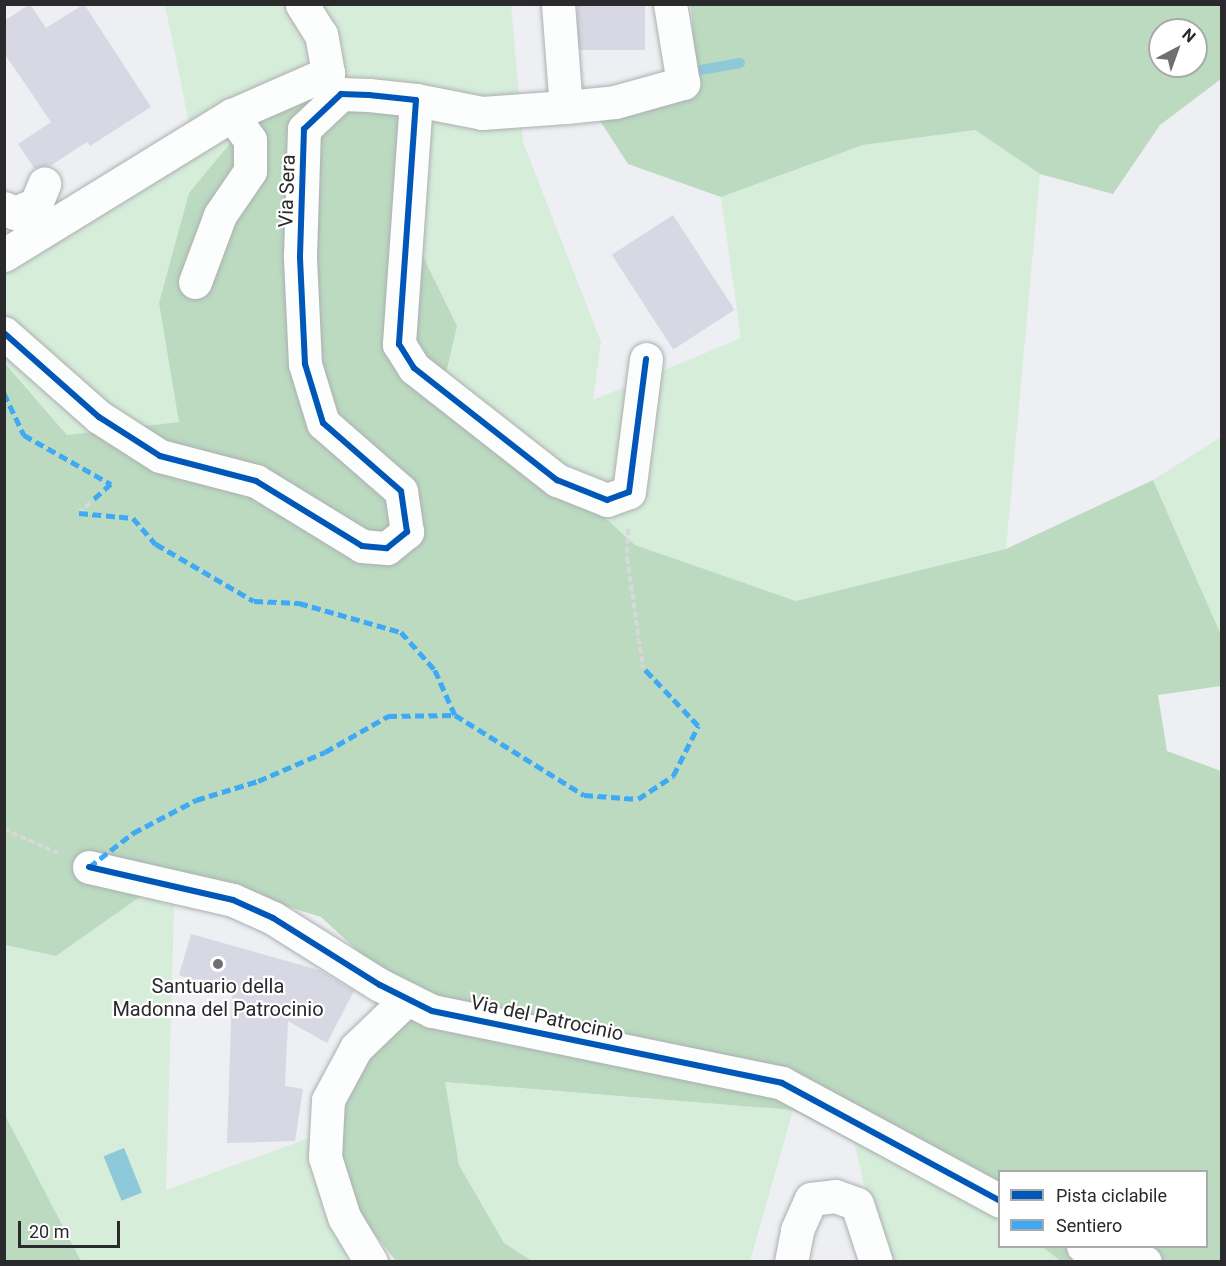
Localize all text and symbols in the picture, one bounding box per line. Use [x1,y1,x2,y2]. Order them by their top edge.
north arrow [1148,18,1208,78]
text: N [1178,25,1199,46]
street label: Via Sera [274,154,300,228]
marker: Santuario della Madonna del Patrocinio [211,957,225,971]
place label: Santuario della Madonna del Patrocinio [112,974,324,1021]
street label: Via del Patrocinio [468,990,626,1046]
legend [998,1170,1208,1248]
text: Pista ciclabile [1056,1185,1167,1206]
scale bar [21,1209,123,1247]
text: Sentiero [1056,1215,1122,1236]
text: 20 m [29,1221,69,1242]

